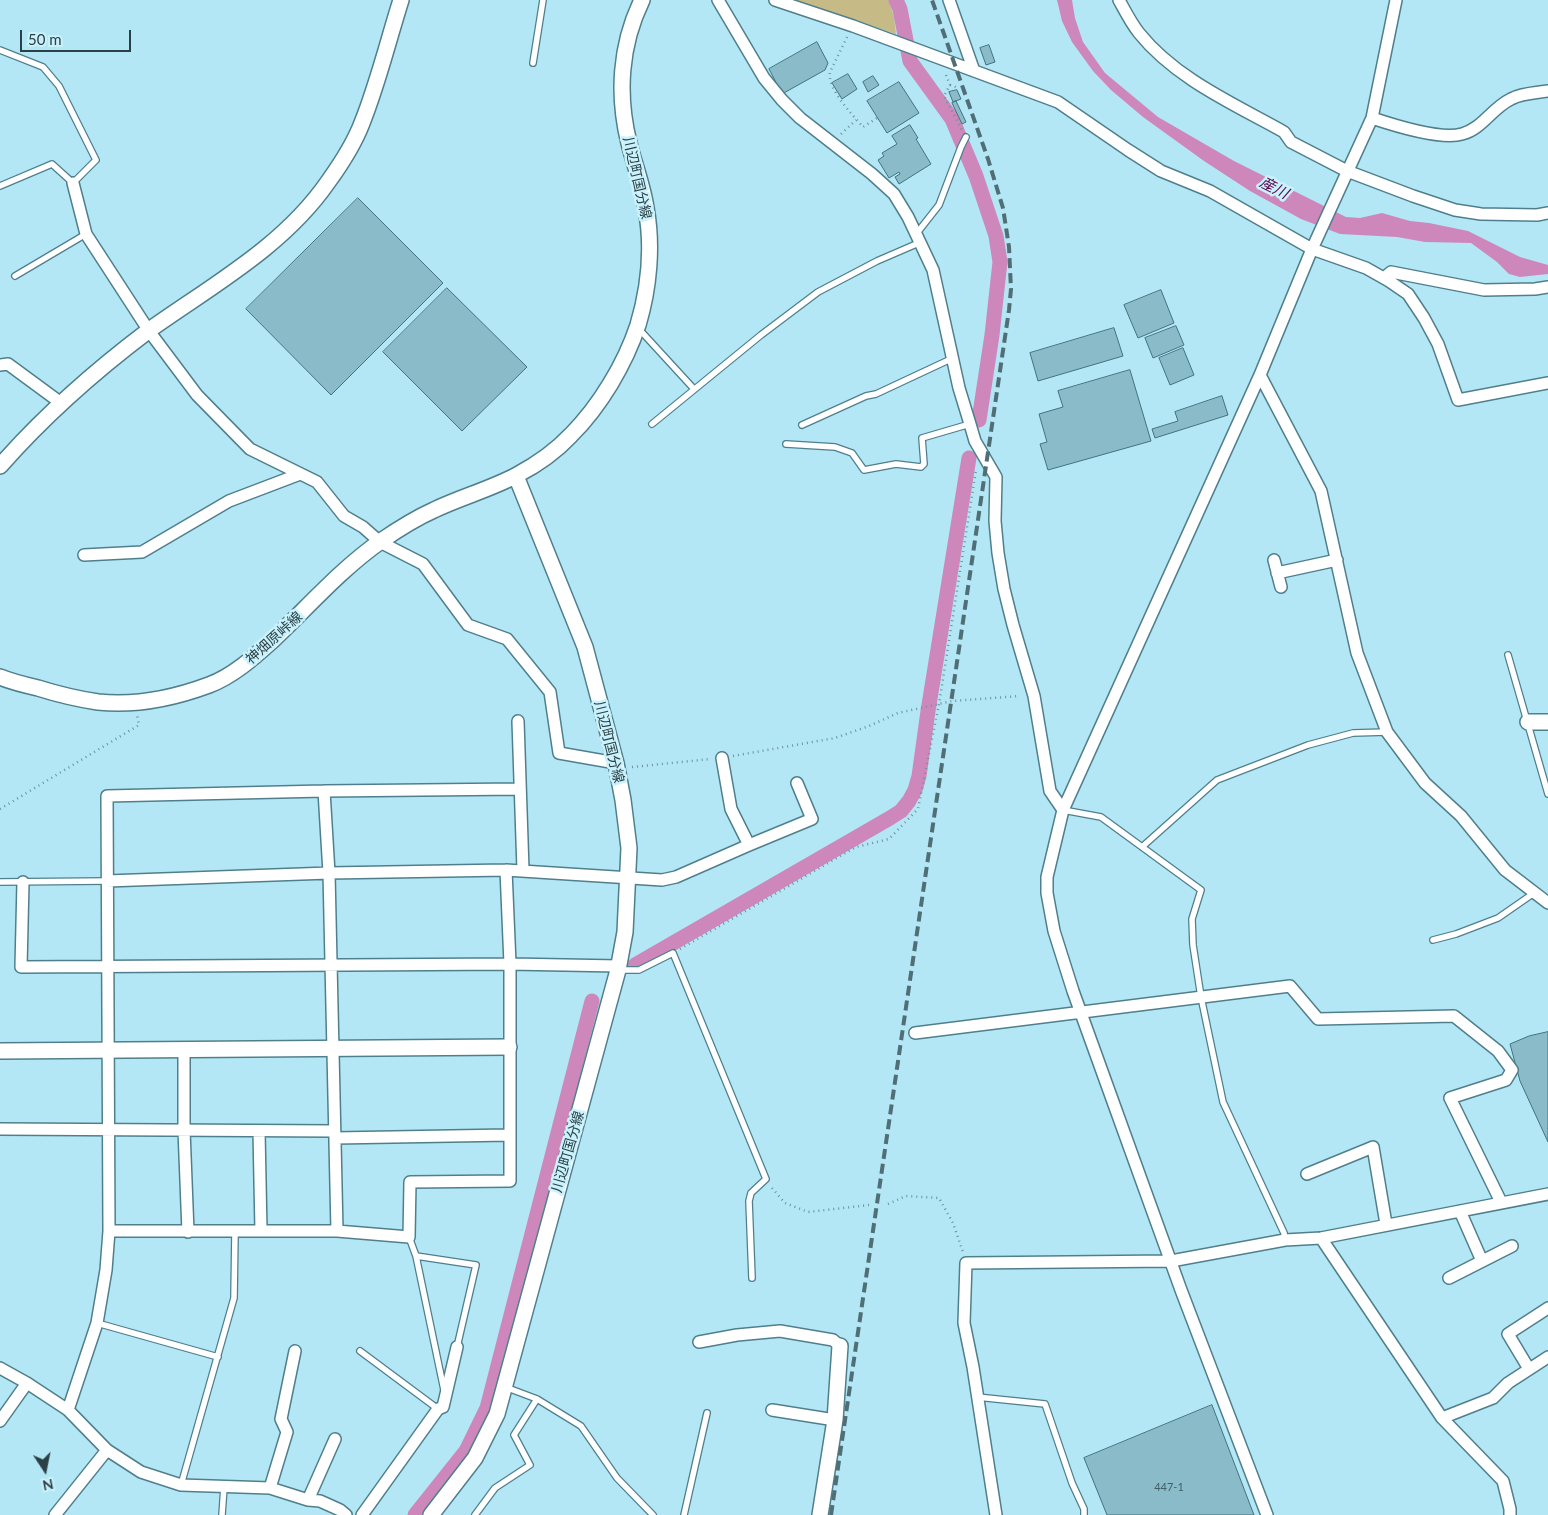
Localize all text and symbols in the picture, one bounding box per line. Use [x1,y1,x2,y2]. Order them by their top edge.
scale bar [22,20,134,52]
text: 50 m [28,30,62,48]
street label: 川辺町国分線 [619,135,655,221]
water label: 産川 [1257,173,1291,203]
street label: 神畑原峠線 [242,608,306,668]
street label: 川辺町国分線 [591,699,627,785]
street label: 川辺町国分線 [548,1109,588,1195]
north arrow [20,1445,70,1495]
text: N [41,1476,55,1495]
house number: 447-1 [1154,1480,1184,1494]

